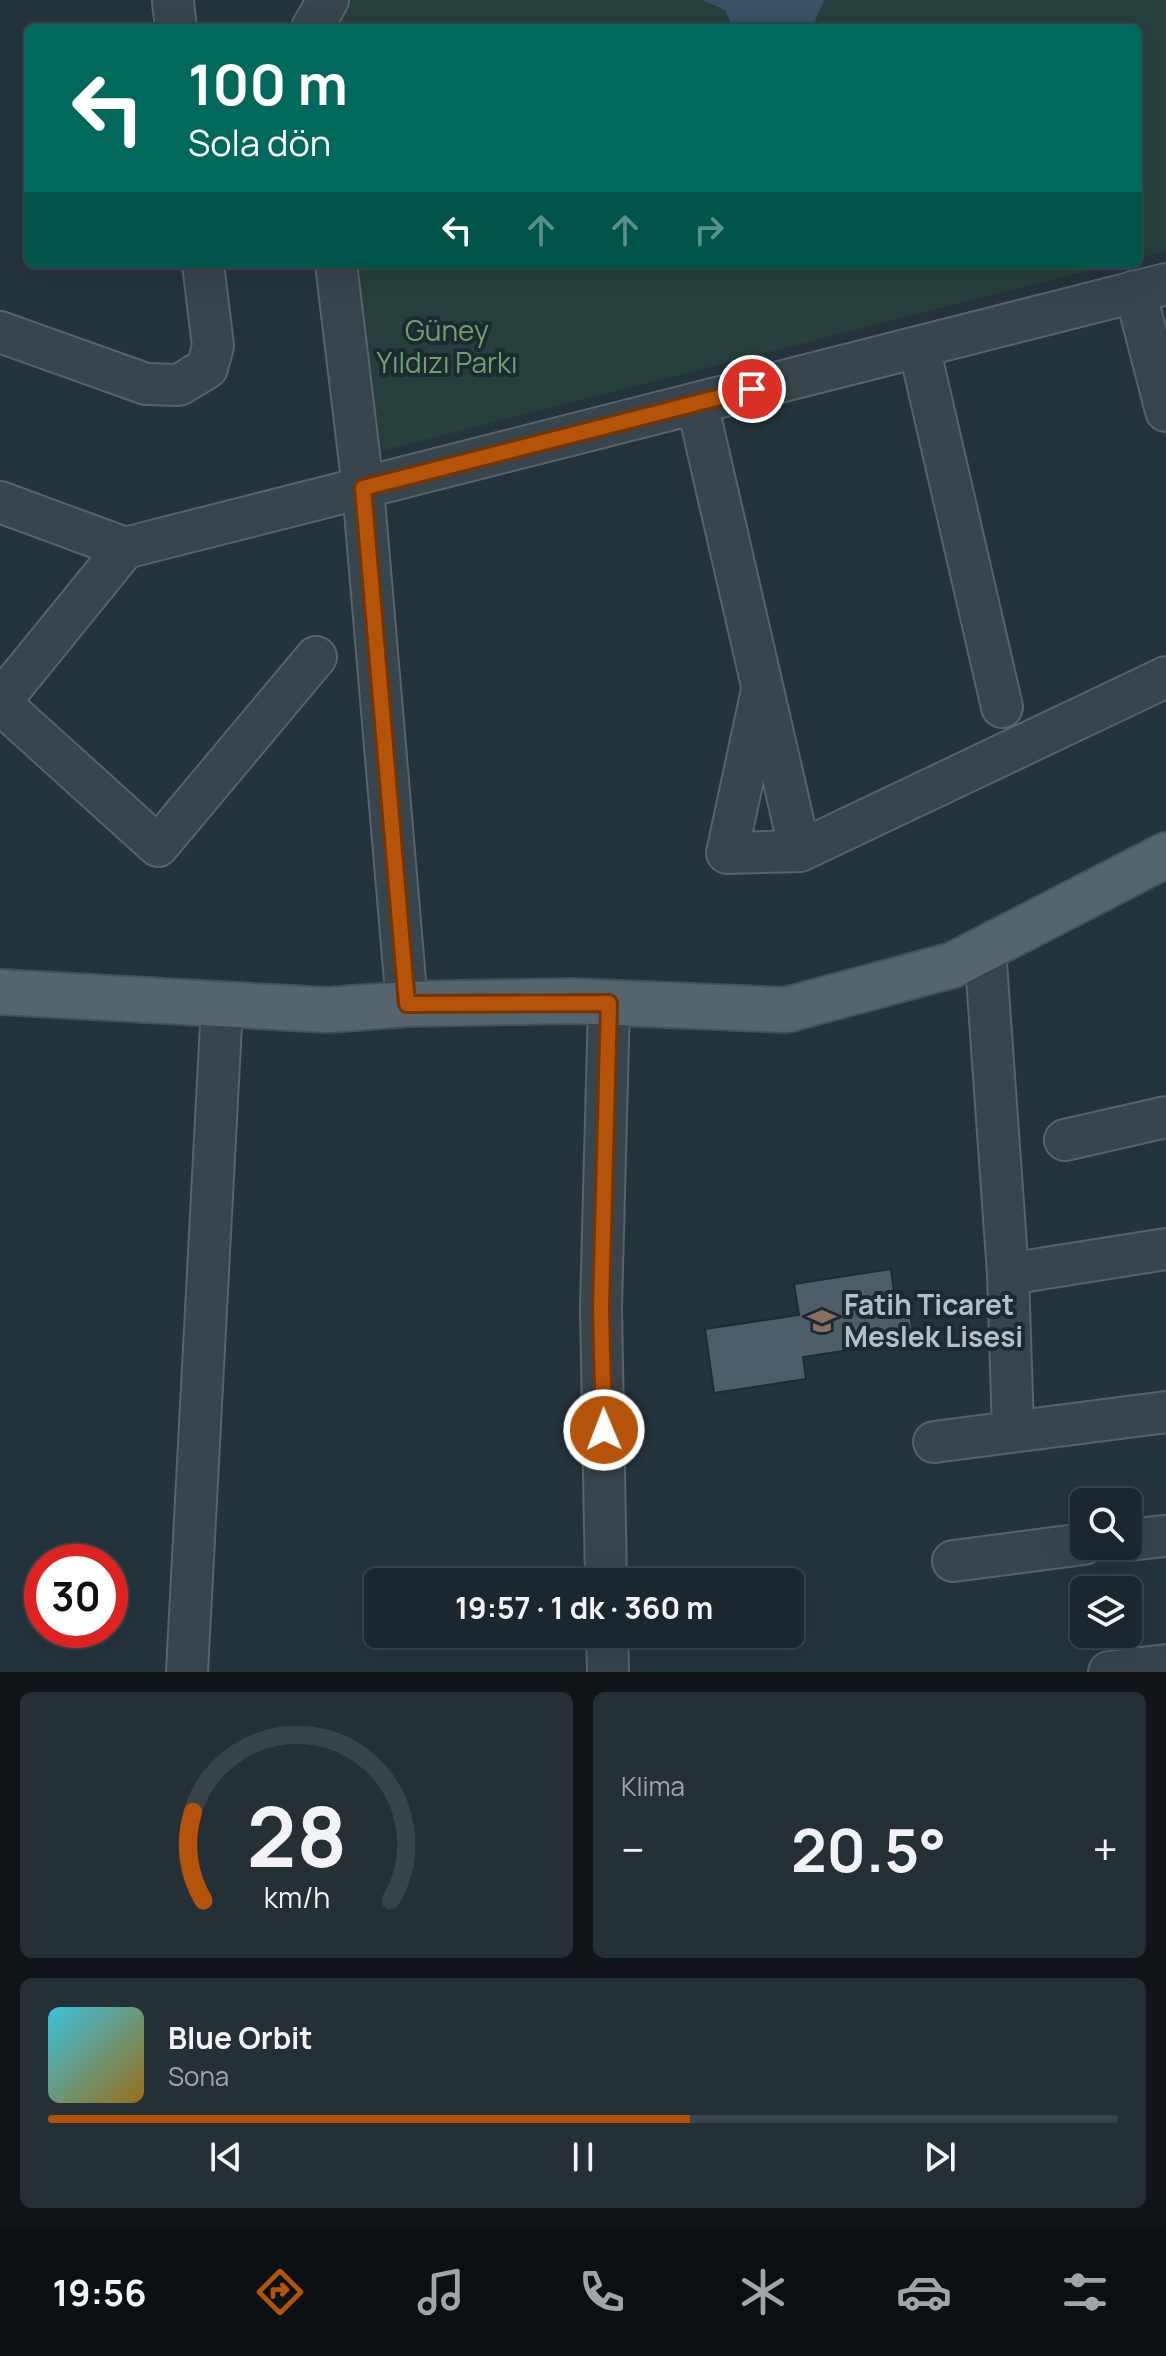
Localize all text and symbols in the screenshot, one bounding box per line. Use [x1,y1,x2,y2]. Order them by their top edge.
text: 100 m [188,45,348,122]
icon: left [56,56,160,160]
text: Sola dön [188,118,331,167]
icon: left [435,208,479,252]
icon: ahead [519,208,563,252]
icon: ahead [603,208,647,252]
icon: right [687,208,731,252]
park label: Güney Yıldızı Parkı [376,311,518,381]
pin [718,355,786,423]
icon: arrive [730,367,774,411]
place label: Fatih Ticaret Meslek Lisesi [844,1285,1023,1355]
school or university icon: Fatih Ticaret Meslek Lisesi [807,1306,837,1336]
position arrow [562,1388,646,1472]
map controls [1070,1488,1142,1648]
button: search [1070,1488,1142,1560]
speed limit sign: 30 [24,1544,128,1648]
button: layers [1070,1576,1142,1648]
text: 19:57 · 1 dk · 360 m [455,1587,713,1628]
text: Klima [621,1768,685,1804]
text: 28 [246,1778,347,1892]
text: 20.5° [791,1808,946,1890]
text: − [621,1819,645,1879]
text: + [1093,1819,1118,1879]
text: km/h [263,1878,330,1917]
text: Blue Orbit [168,2017,313,2058]
text: Sona [168,2058,229,2094]
icon: previous [204,2135,248,2179]
icon: pause [561,2135,605,2179]
icon: next [918,2135,962,2179]
icon: directions [252,2264,308,2320]
icon: music [413,2264,469,2320]
icon: phone [574,2264,630,2320]
icon: climate [735,2264,791,2320]
icon: car [896,2264,952,2320]
icon: filters [1057,2264,1113,2320]
text: 19:56 [53,2268,147,2317]

